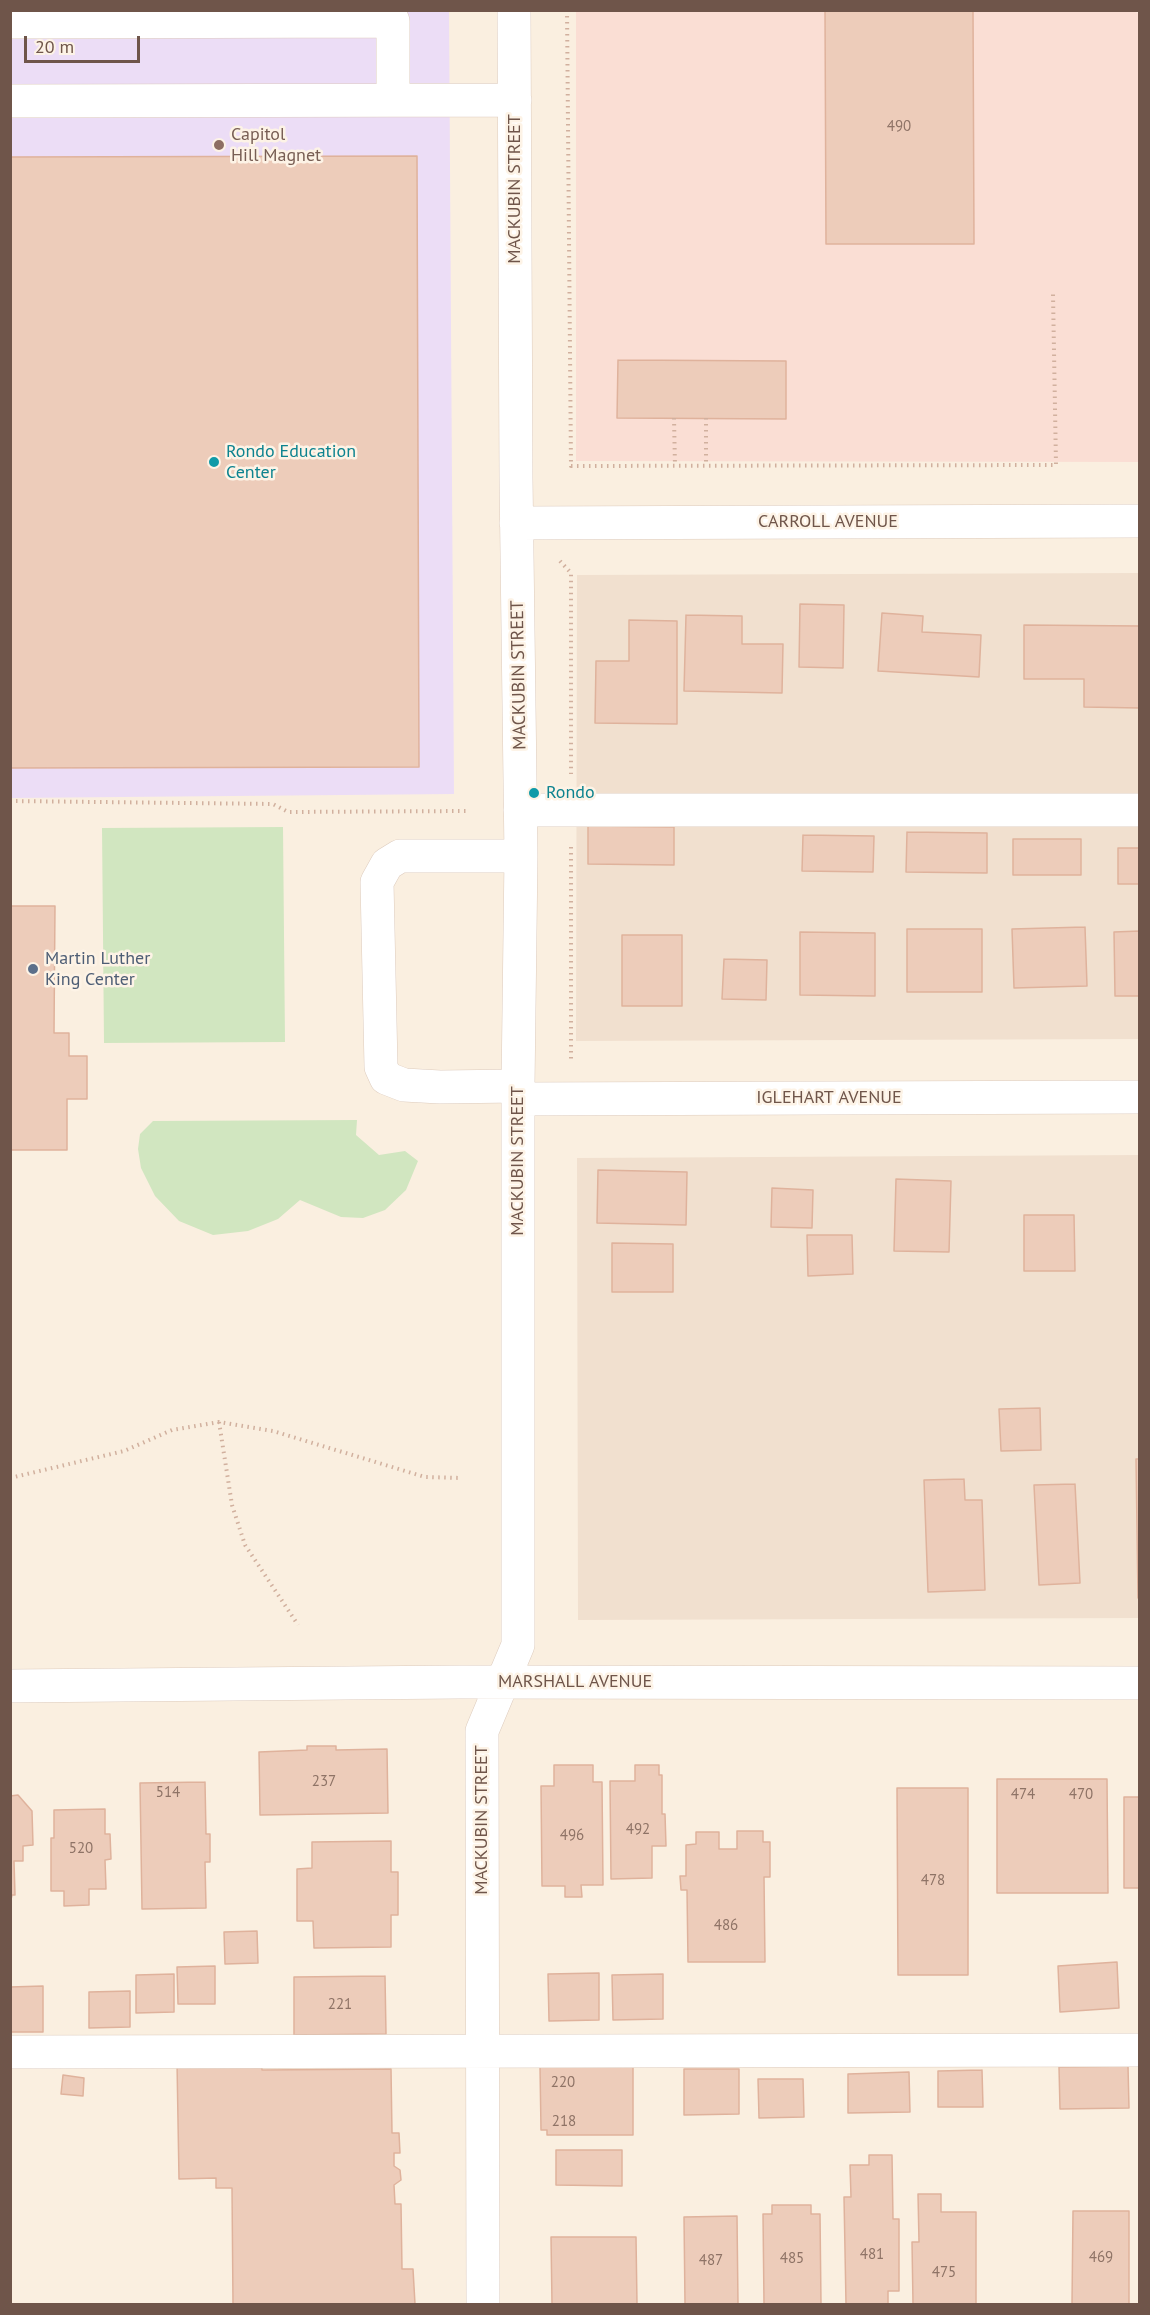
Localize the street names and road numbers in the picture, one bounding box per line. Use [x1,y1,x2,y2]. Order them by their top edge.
street label: MACKUBIN STREET [504,114,526,264]
street label: CARROLL AVENUE [758,511,898,533]
street label: MACKUBIN STREET [507,600,531,750]
street label: MACKUBIN STREET [507,1086,529,1236]
street label: IGLEHART AVENUE [756,1087,902,1109]
street label: MARSHALL AVENUE [498,1671,652,1693]
street label: MACKUBIN STREET [471,1745,493,1895]

